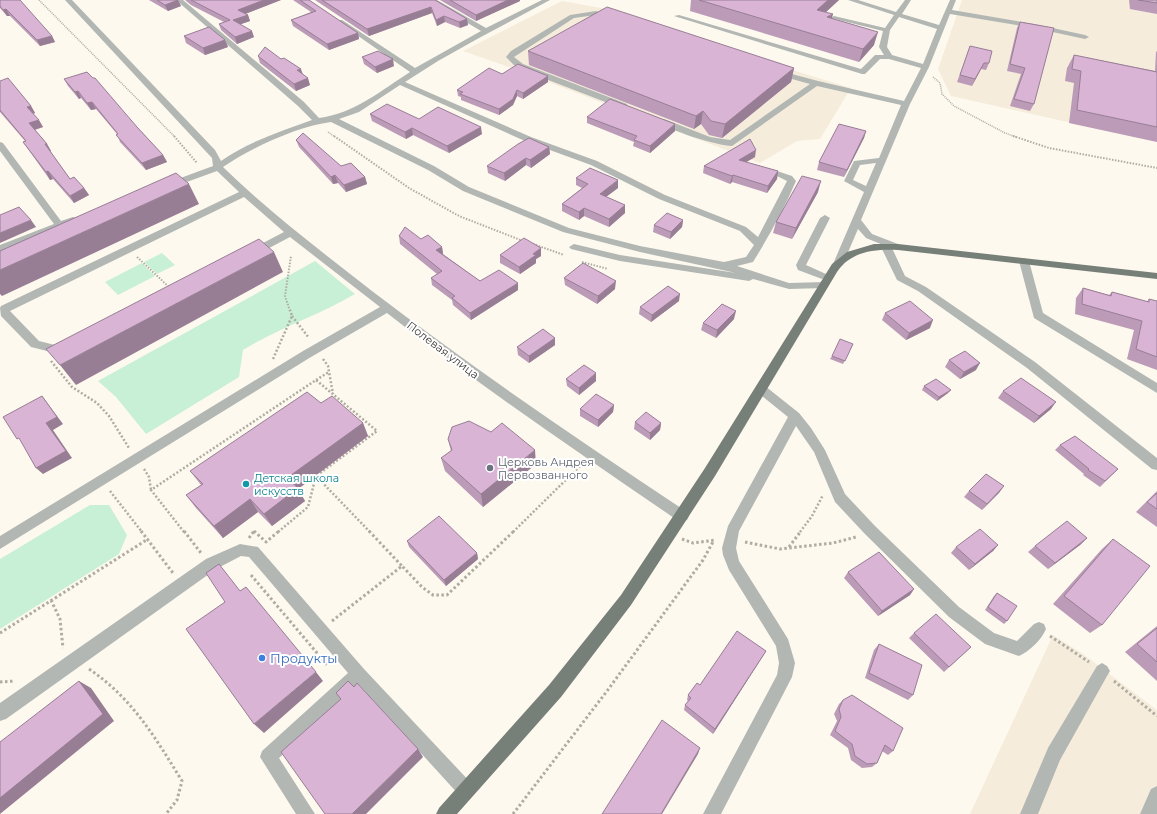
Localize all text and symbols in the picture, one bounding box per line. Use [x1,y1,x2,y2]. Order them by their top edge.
street label: Полевая улица [404,318,482,382]
place label: Церковь Андрея Первозванного [498,455,594,482]
marker: Церковь Андрея Первозванного [485,463,495,473]
place label: Детская школа искусств [254,471,339,498]
marker: Детская школа искусств [241,479,251,489]
place label: Продукты [270,650,337,666]
marker: Продукты [257,653,267,663]

